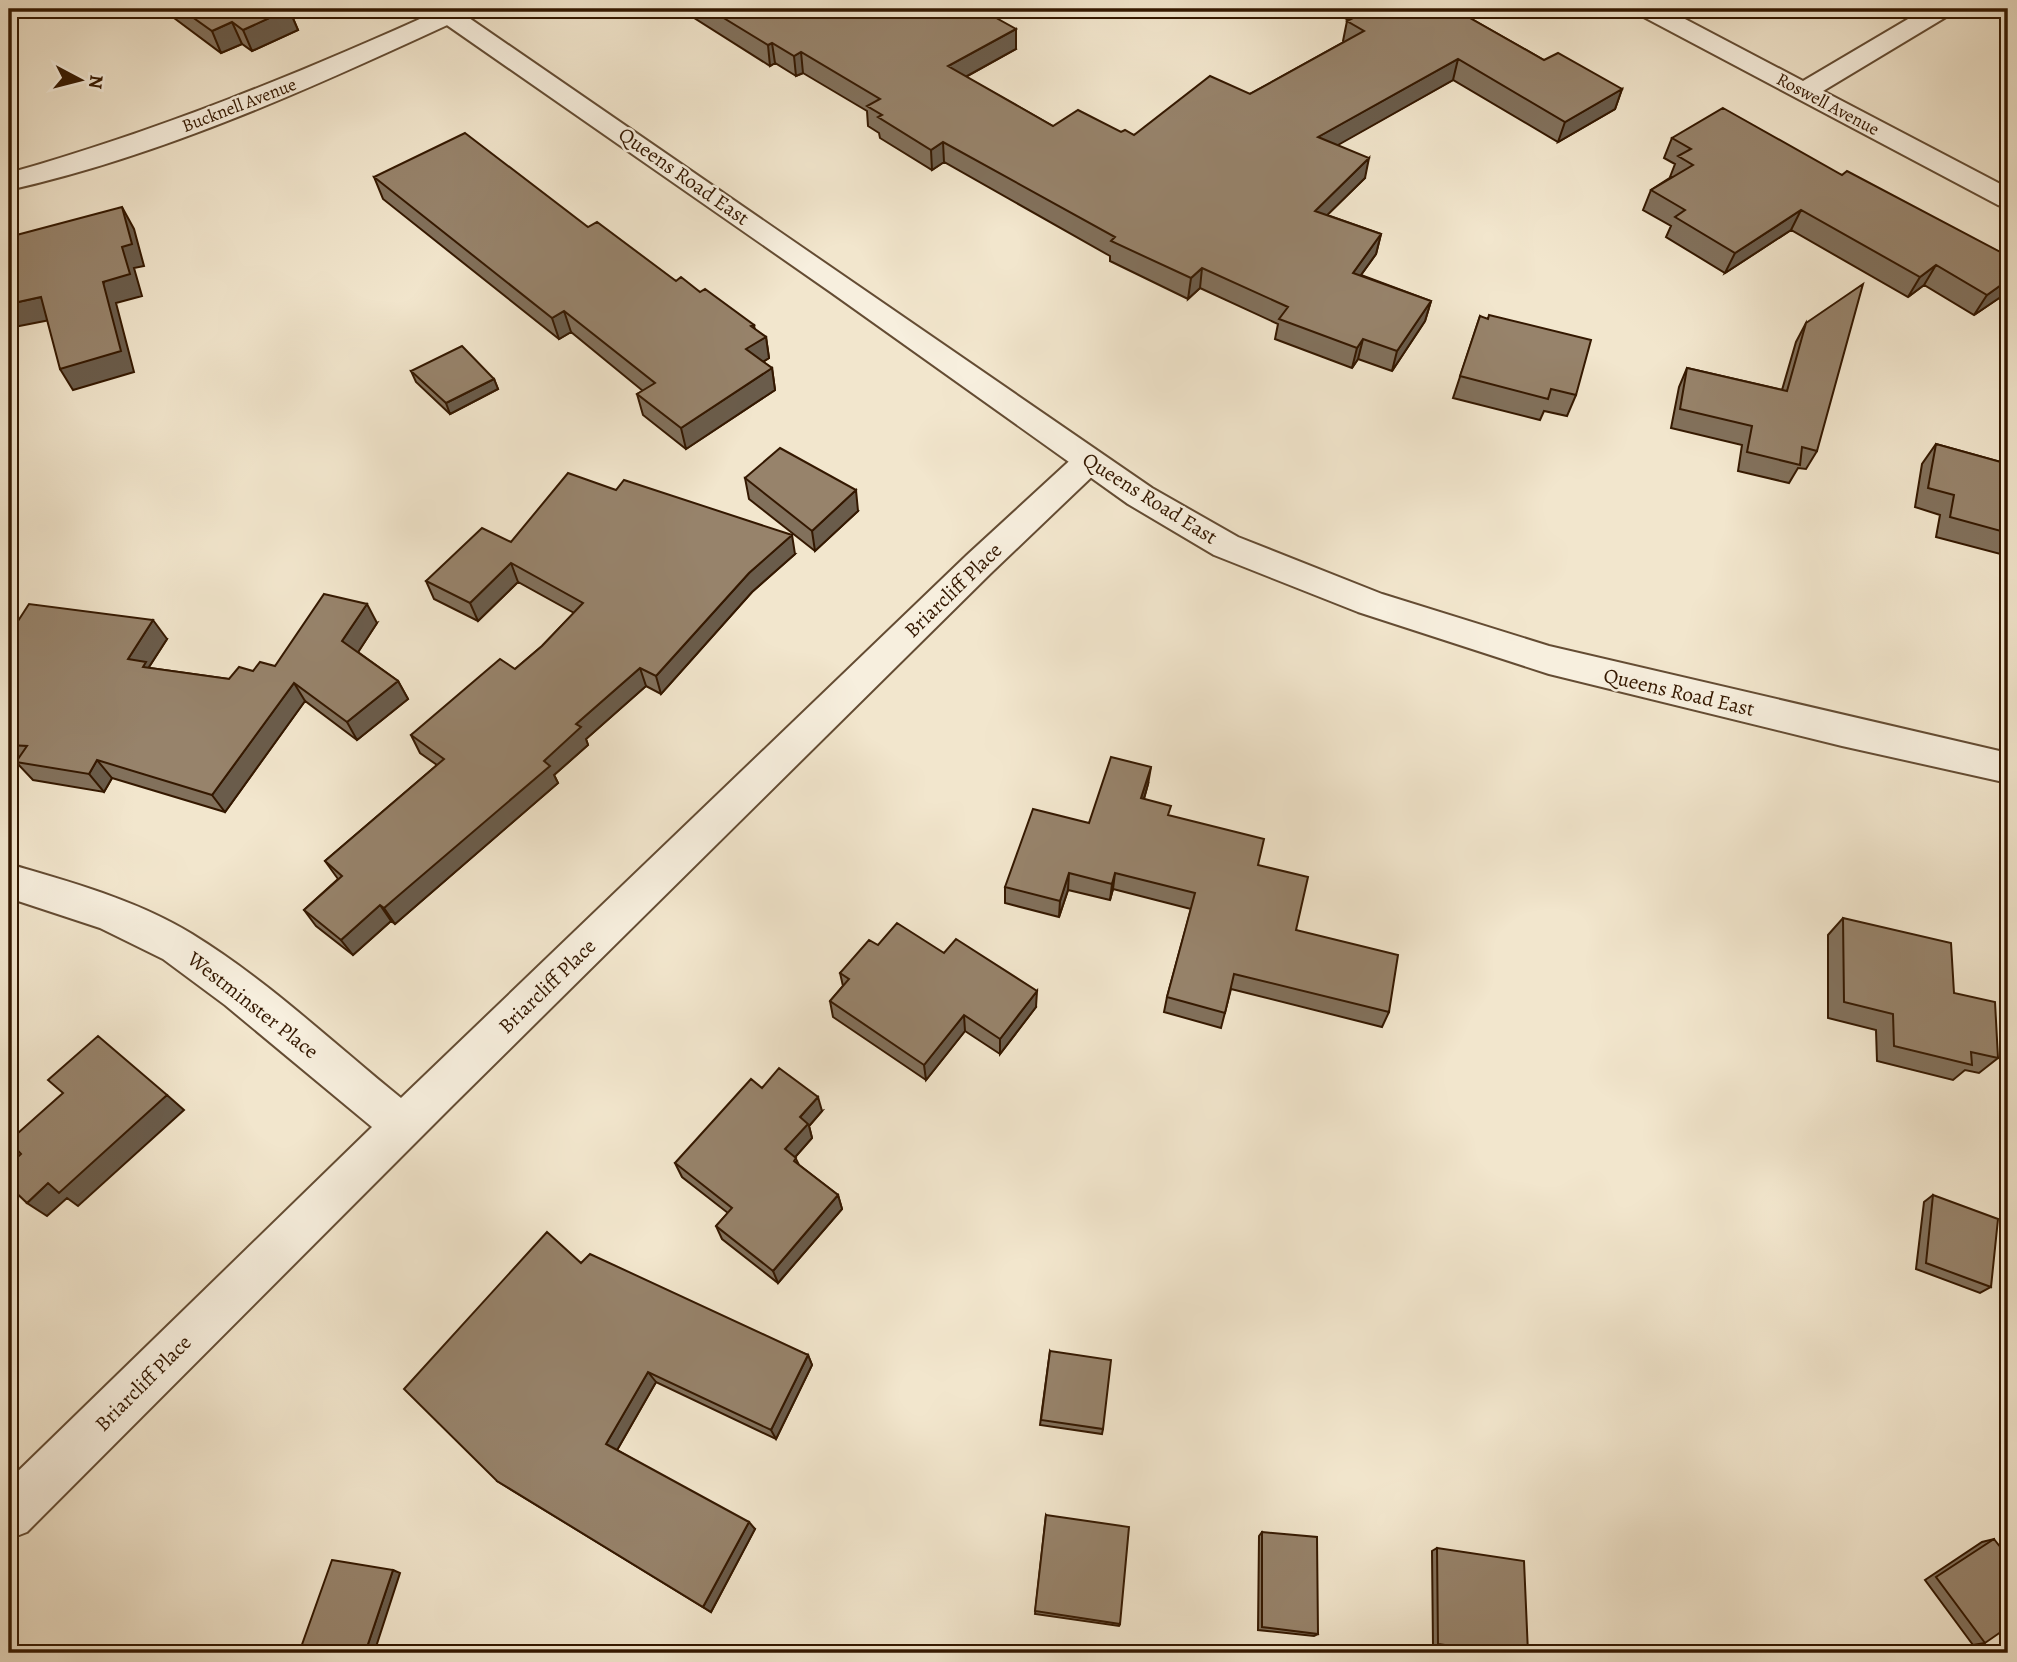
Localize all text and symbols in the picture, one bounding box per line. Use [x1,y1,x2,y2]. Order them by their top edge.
north arrow [46,46,116,116]
street label: Roswell Avenue [1772,67,1884,141]
street label: Bucknell Avenue [178,72,300,138]
text: N [82,73,110,91]
street label: Queens Road East [613,120,755,232]
street label: Queens Road East [1077,445,1223,551]
street label: Briarcliff Place [898,536,1008,644]
street label: Queens Road East [1601,661,1757,723]
street label: Briarcliff Place [492,932,602,1040]
street label: Westminster Place [181,944,324,1065]
street label: Briarcliff Place [89,1329,197,1437]

